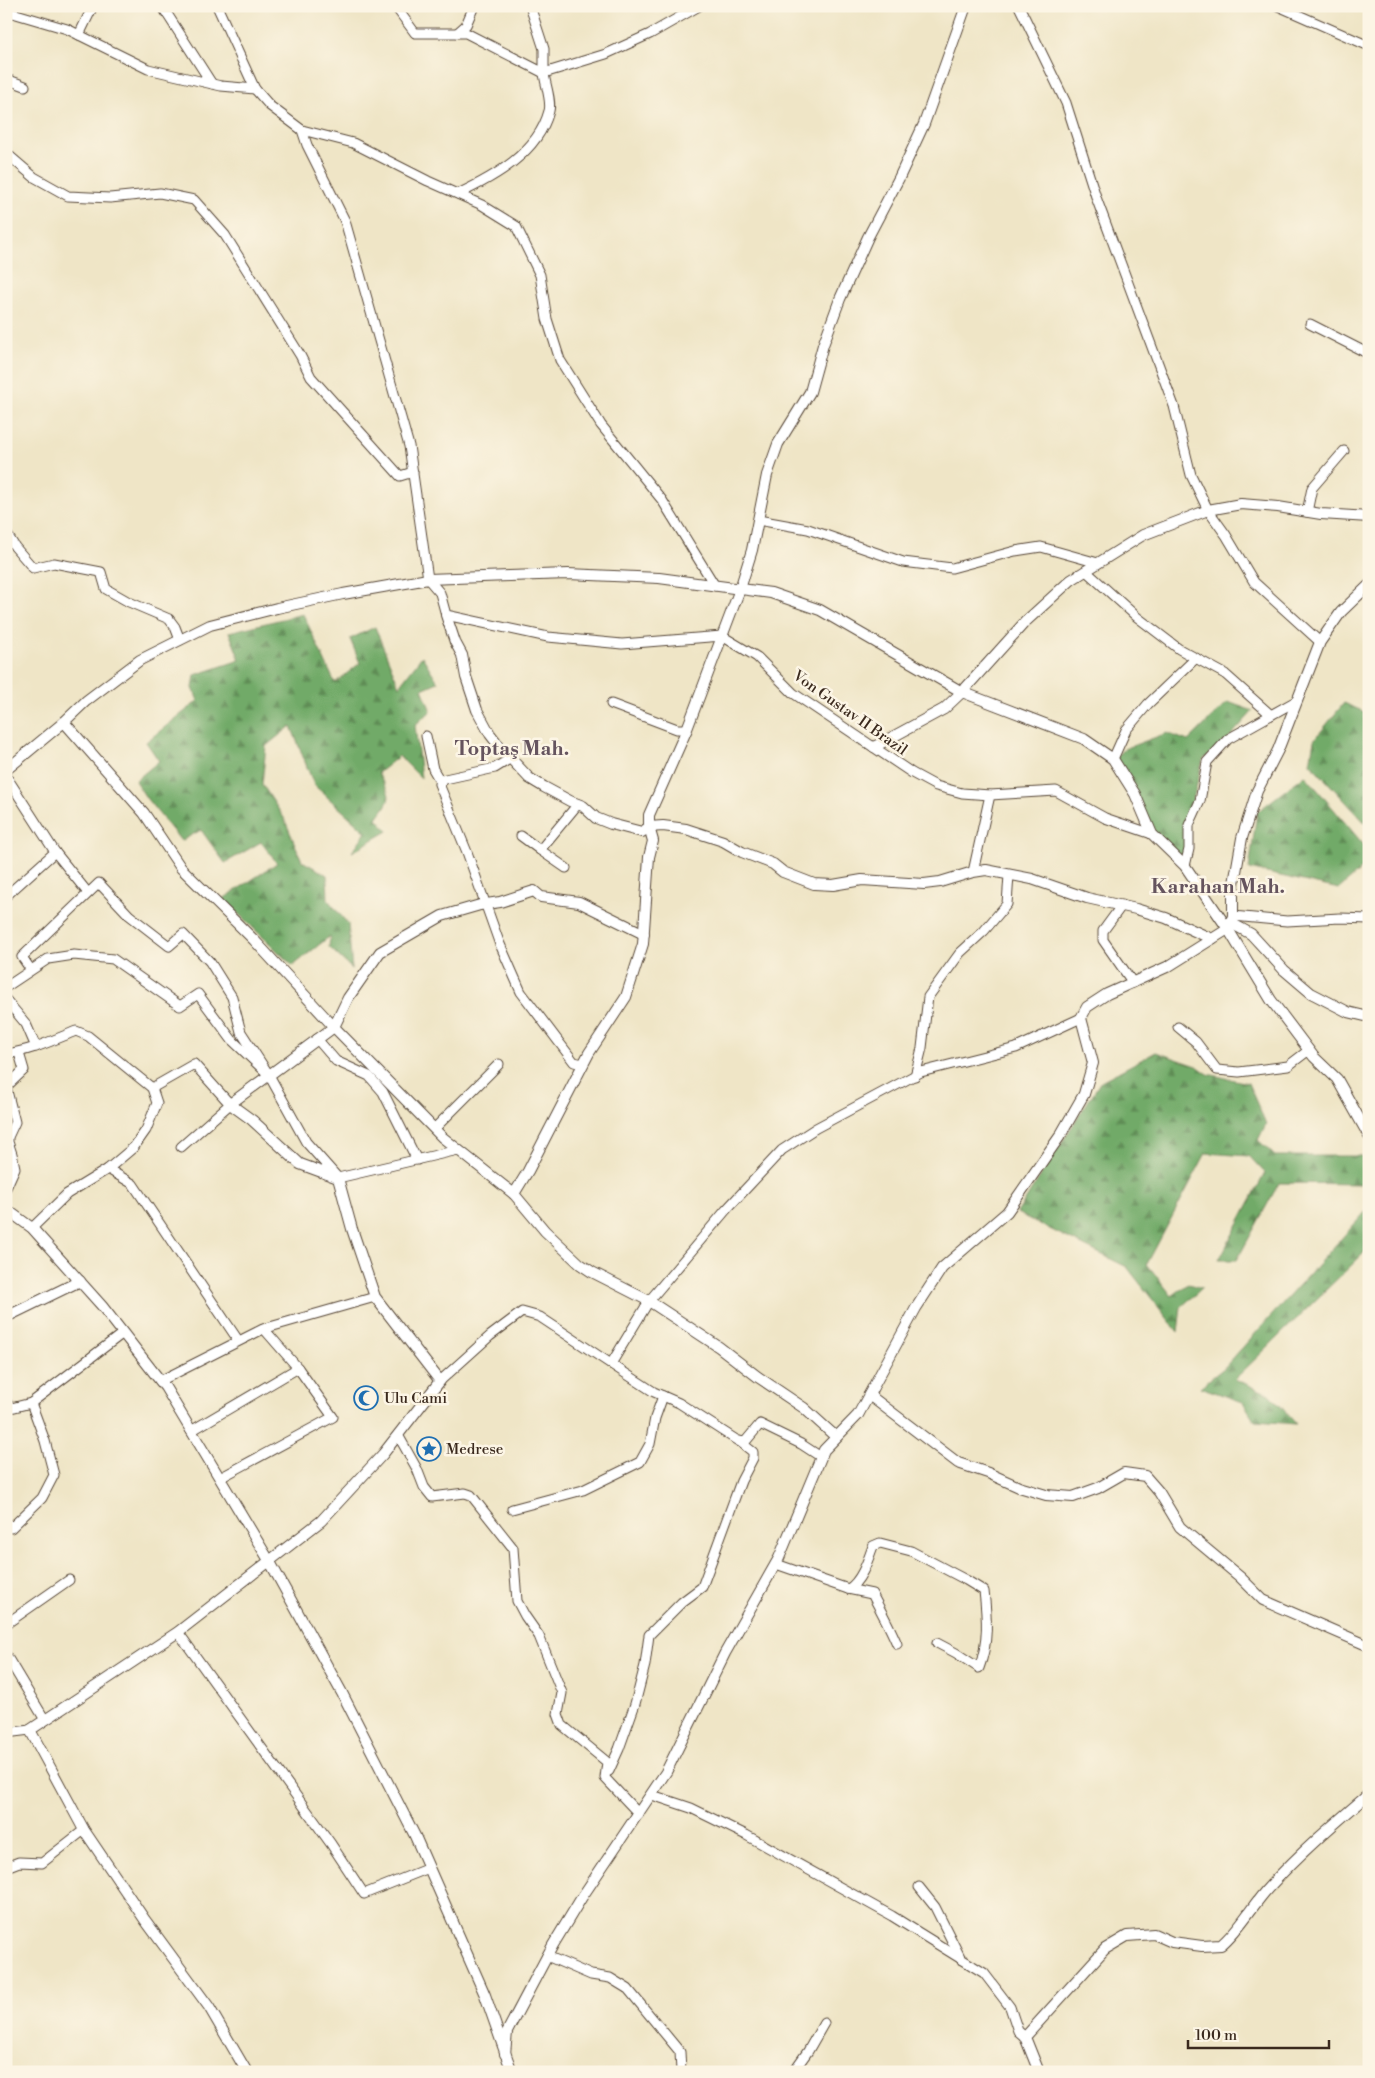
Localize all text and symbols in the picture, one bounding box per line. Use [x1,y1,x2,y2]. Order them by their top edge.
street label: Von Gustav II Brazil [788,666,911,760]
district label: Toptaş Mah. [455,737,569,762]
district label: Karahan Mah. [1151,875,1285,900]
mosque icon: Ulu Cami [353,1385,379,1411]
place label: Ulu Cami [384,1389,447,1408]
place icon: Medrese [416,1436,442,1462]
place label: Medrese [446,1440,503,1459]
scale bar [1188,2018,1329,2050]
text: 100 m [1195,2026,1237,2045]

